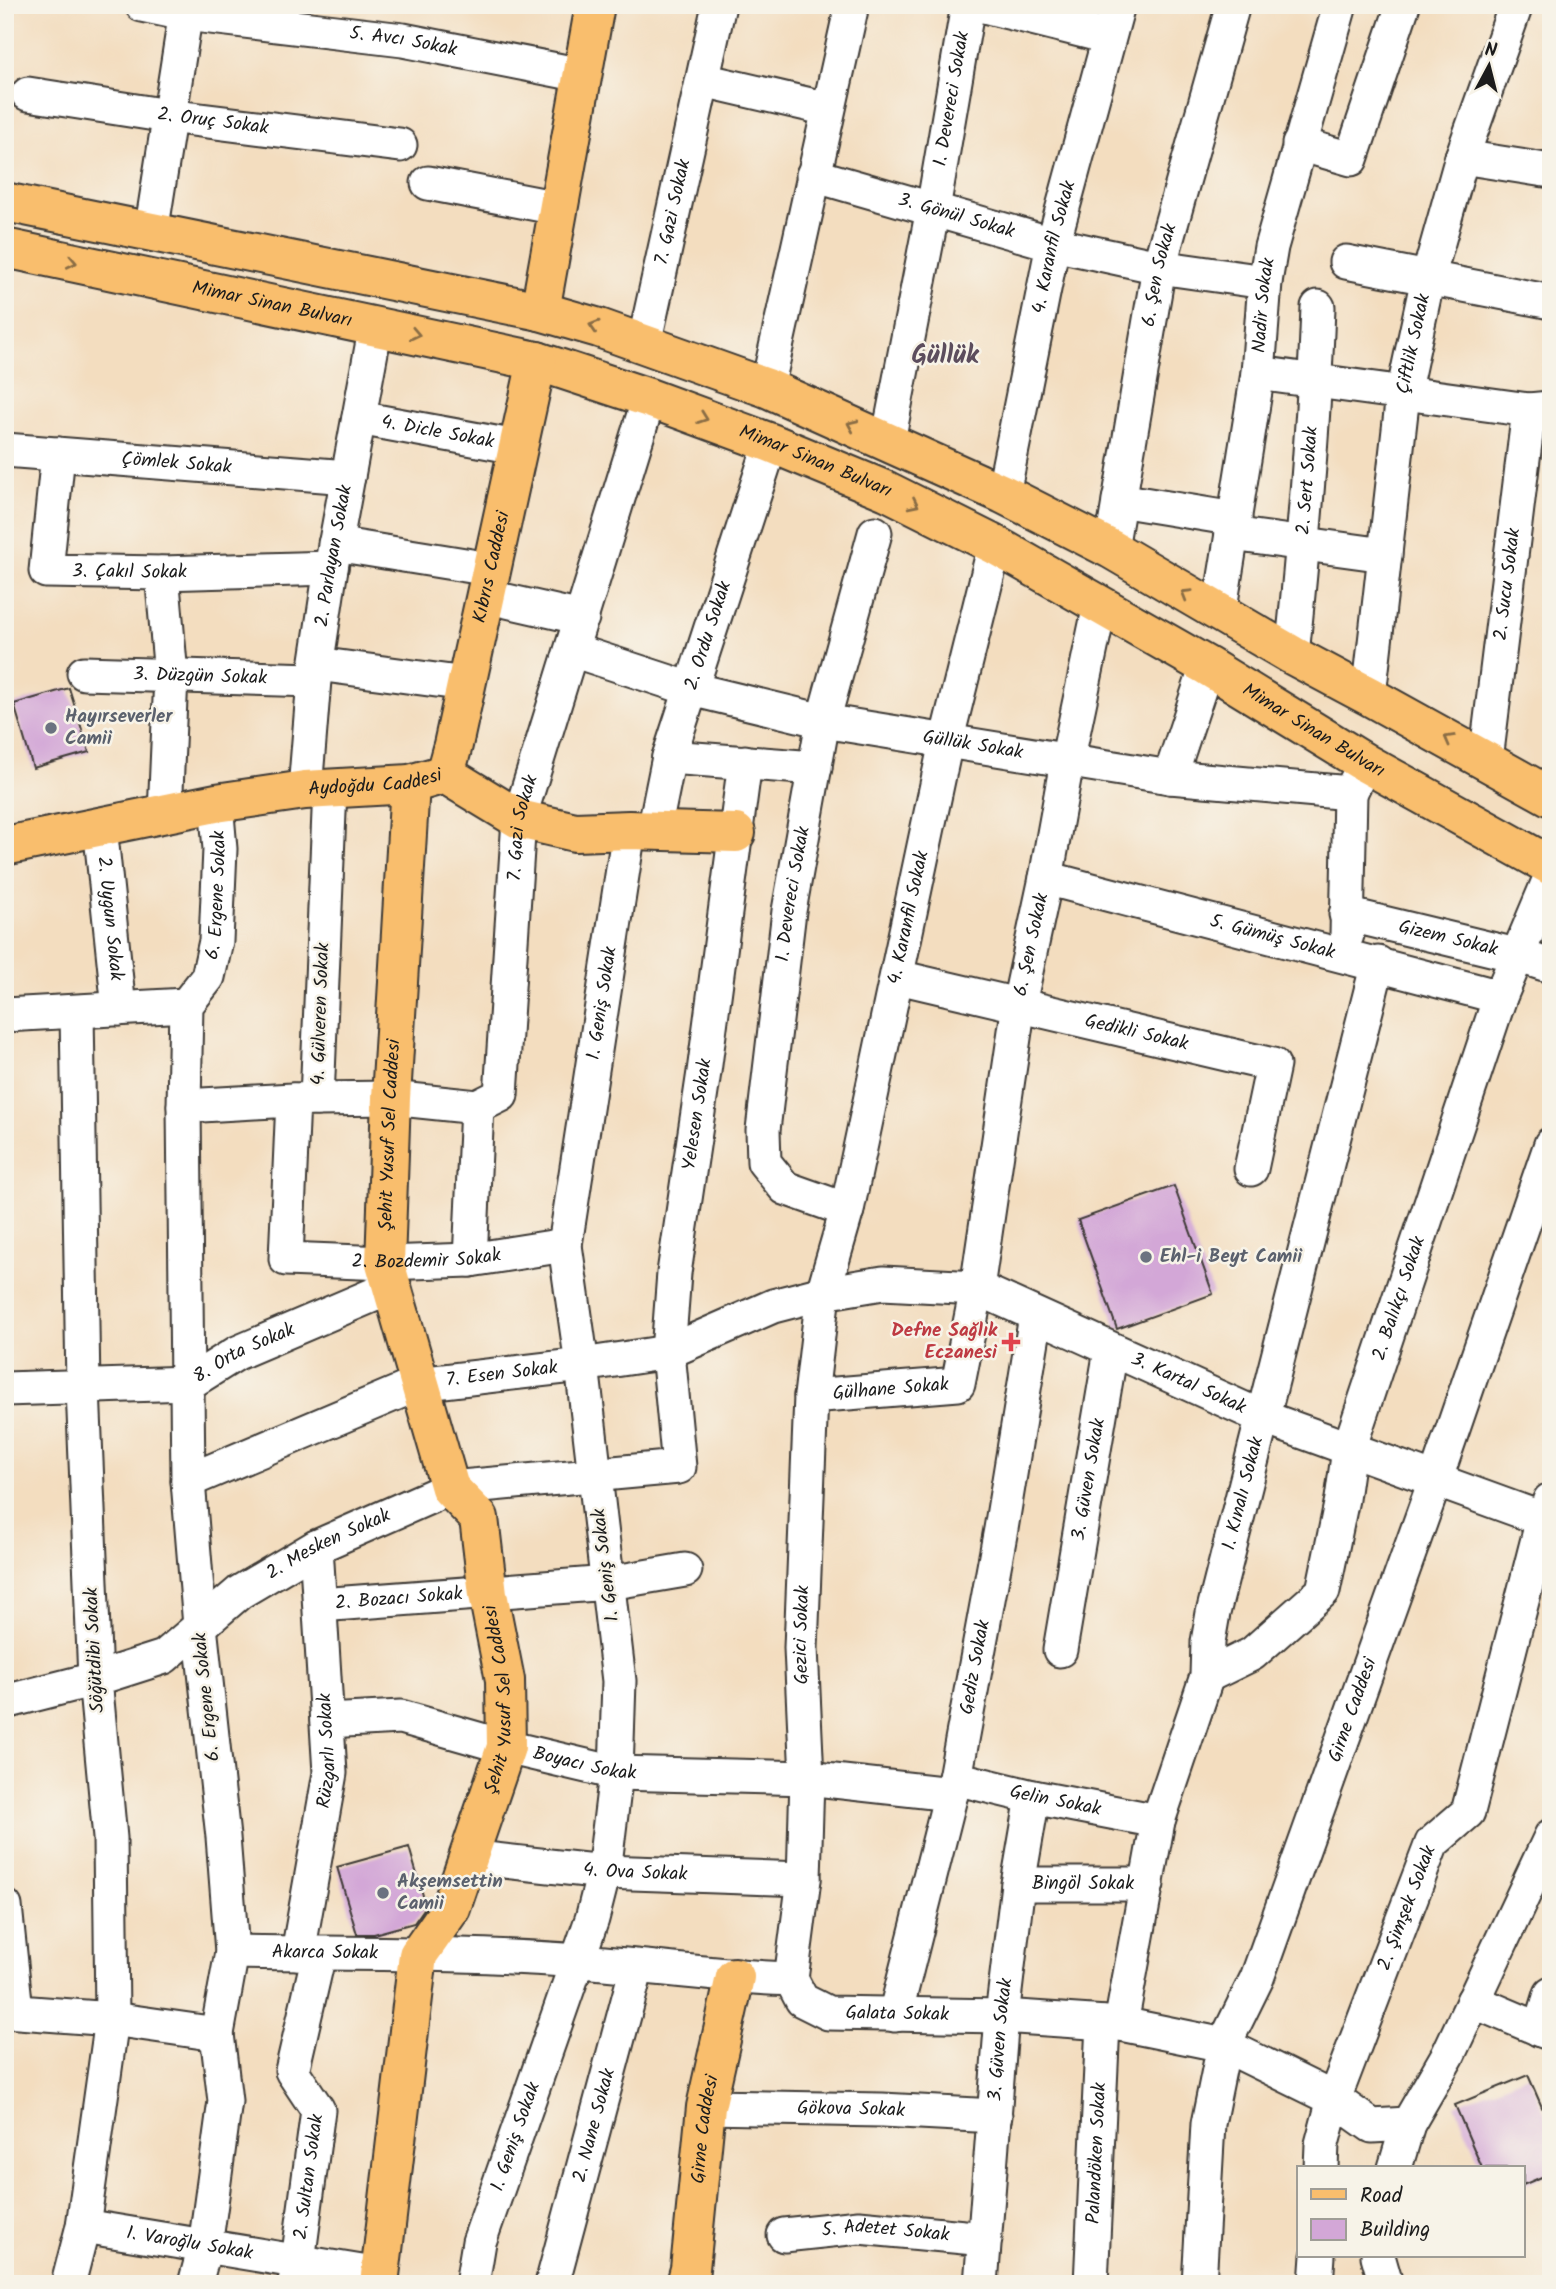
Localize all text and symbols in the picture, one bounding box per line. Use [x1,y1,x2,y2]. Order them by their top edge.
street label: 5. Avcı Sokak [348,19,460,65]
street label: 1. Devereci Sokak [926,29,978,169]
north arrow [1454,32,1524,102]
text: N [1483,35,1499,67]
street label: 2. Oruç Sokak [155,100,270,143]
street label: 7. Gazi Sokak [647,156,699,268]
street label: 4. Karanfil Sokak [1024,177,1085,316]
street label: 3. Gönül Sokak [894,185,1018,247]
street label: 6. Şen Sokak [1134,220,1186,329]
one-way arrow [66,253,78,268]
street label: Nadir Sokak [1245,256,1284,354]
street label: Mimar Sinan Bulvarı [189,273,355,336]
street label: Çiftlik Sokak [1388,291,1439,397]
one-way arrow [588,320,600,335]
one-way arrow [409,325,421,340]
district label: Güllük [911,335,980,377]
street label: 4. Dicle Sokak [379,407,497,458]
one-way arrow [697,410,709,424]
street label: Mimar Sinan Bulvarı [734,417,897,506]
one-way arrow [846,419,859,433]
street label: 2. Sert Sokak [1289,425,1327,536]
street label: Çömlek Sokak [120,444,233,483]
street label: 2. Parlayan Sokak [307,483,361,629]
one-way arrow [906,495,919,509]
street label: Kıbrıs Caddesi [465,507,519,626]
street label: 2. Sucu Sokak [1486,526,1529,642]
street label: 3. Çakıl Sokak [72,556,187,588]
street label: 2. Ordu Sokak [677,577,740,694]
one-way arrow [1180,589,1193,602]
street label: 3. Düzgün Sokak [132,659,268,694]
street label: Mimar Sinan Bulvarı [1236,676,1391,786]
place label: Hayırseverler Camii [65,702,173,754]
marker: Hayırseverler Camii [43,720,59,736]
street label: Güllük Sokak [921,722,1025,768]
one-way arrow [1444,734,1456,748]
street label: Aydoğdu Caddesi [308,760,447,805]
street label: 7. Gazi Sokak [500,771,547,882]
street label: 1. Devereci Sokak [768,824,819,963]
street label: 6. Ergene Sokak [197,829,235,963]
street label: 4. Karanfil Sokak [880,848,938,987]
street label: 2. Uygun Sokak [88,855,131,982]
street label: 6. Şen Sokak [1006,890,1057,999]
street label: 5. Gümüş Sokak [1206,907,1338,968]
street label: Gizem Sokak [1395,912,1501,965]
street label: 4. Gülveren Sokak [304,942,338,1086]
street label: 1. Geniş Sokak [579,944,626,1062]
street label: Gedikli Sokak [1082,1006,1191,1060]
street label: Şehit Yusuf Sel Caddesi [371,1037,410,1232]
street label: Yelesen Sokak [675,1057,721,1172]
street label: 2. Balıkçı Sokak [1365,1232,1434,1365]
street label: 2. Bozdemir Sokak [351,1240,503,1278]
place label: Ehl-i Beyt Camii [1160,1242,1303,1272]
marker: Ehl-i Beyt Camii [1138,1249,1154,1265]
street label: 8. Orta Sokak [187,1315,300,1392]
place label: Defne Sağlık Eczanesi [891,1316,998,1368]
marker: Defne Sağlık Eczanesi [1003,1334,1019,1350]
street label: 3. Kartal Sokak [1126,1345,1251,1423]
street label: 7. Esen Sokak [444,1353,559,1396]
street label: Gülhane Sokak [832,1370,950,1409]
street label: 3. Güven Sokak [1064,1416,1114,1543]
street label: 1. Kınalı Sokak [1214,1434,1272,1554]
street label: 2. Mesken Sokak [261,1501,395,1588]
street label: 1. Geniş Sokak [584,1506,628,1623]
street label: 2. Bozacı Sokak [334,1579,464,1619]
street label: Gezici Sokak [786,1585,818,1685]
street label: Söğütdibi Sokak [77,1586,113,1714]
street label: Şehit Yusuf Sel Caddesi [475,1601,521,1798]
street label: Gediz Sokak [952,1618,999,1717]
street label: 6. Ergene Sokak [185,1631,229,1763]
street label: Girne Caddesi [1320,1652,1386,1767]
street label: Rüzgarlı Sokak [309,1692,345,1811]
street label: Boyacı Sokak [530,1739,637,1789]
street label: Gelin Sokak [1007,1777,1104,1825]
street label: 2. Şimşek Sokak [1370,1841,1445,1975]
street label: 4. Ova Sokak [581,1855,688,1890]
place label: Akşemsettin Camii [397,1867,503,1919]
street label: Bingöl Sokak [1032,1869,1134,1899]
marker: Akşemsettin Camii [375,1885,391,1901]
street label: Akarca Sokak [272,1938,378,1969]
street label: 3. Güven Sokak [980,1976,1021,2103]
street label: Galata Sokak [845,1998,949,2030]
street label: 2. Nane Sokak [565,2065,624,2186]
street label: Girne Caddesi [684,2071,728,2185]
street label: 1. Geniş Sokak [483,2078,549,2196]
street label: Palandöken Sokak [1079,2082,1115,2225]
street label: Gökova Sokak [797,2094,906,2126]
street label: 2. Sultan Sokak [286,2112,332,2242]
legend [1297,2166,1524,2258]
text: Road [1360,2180,1403,2213]
street label: 5. Adetet Sokak [820,2212,951,2251]
text: Building [1360,2214,1430,2247]
street label: 1. Varoğlu Sokak [124,2218,255,2269]

